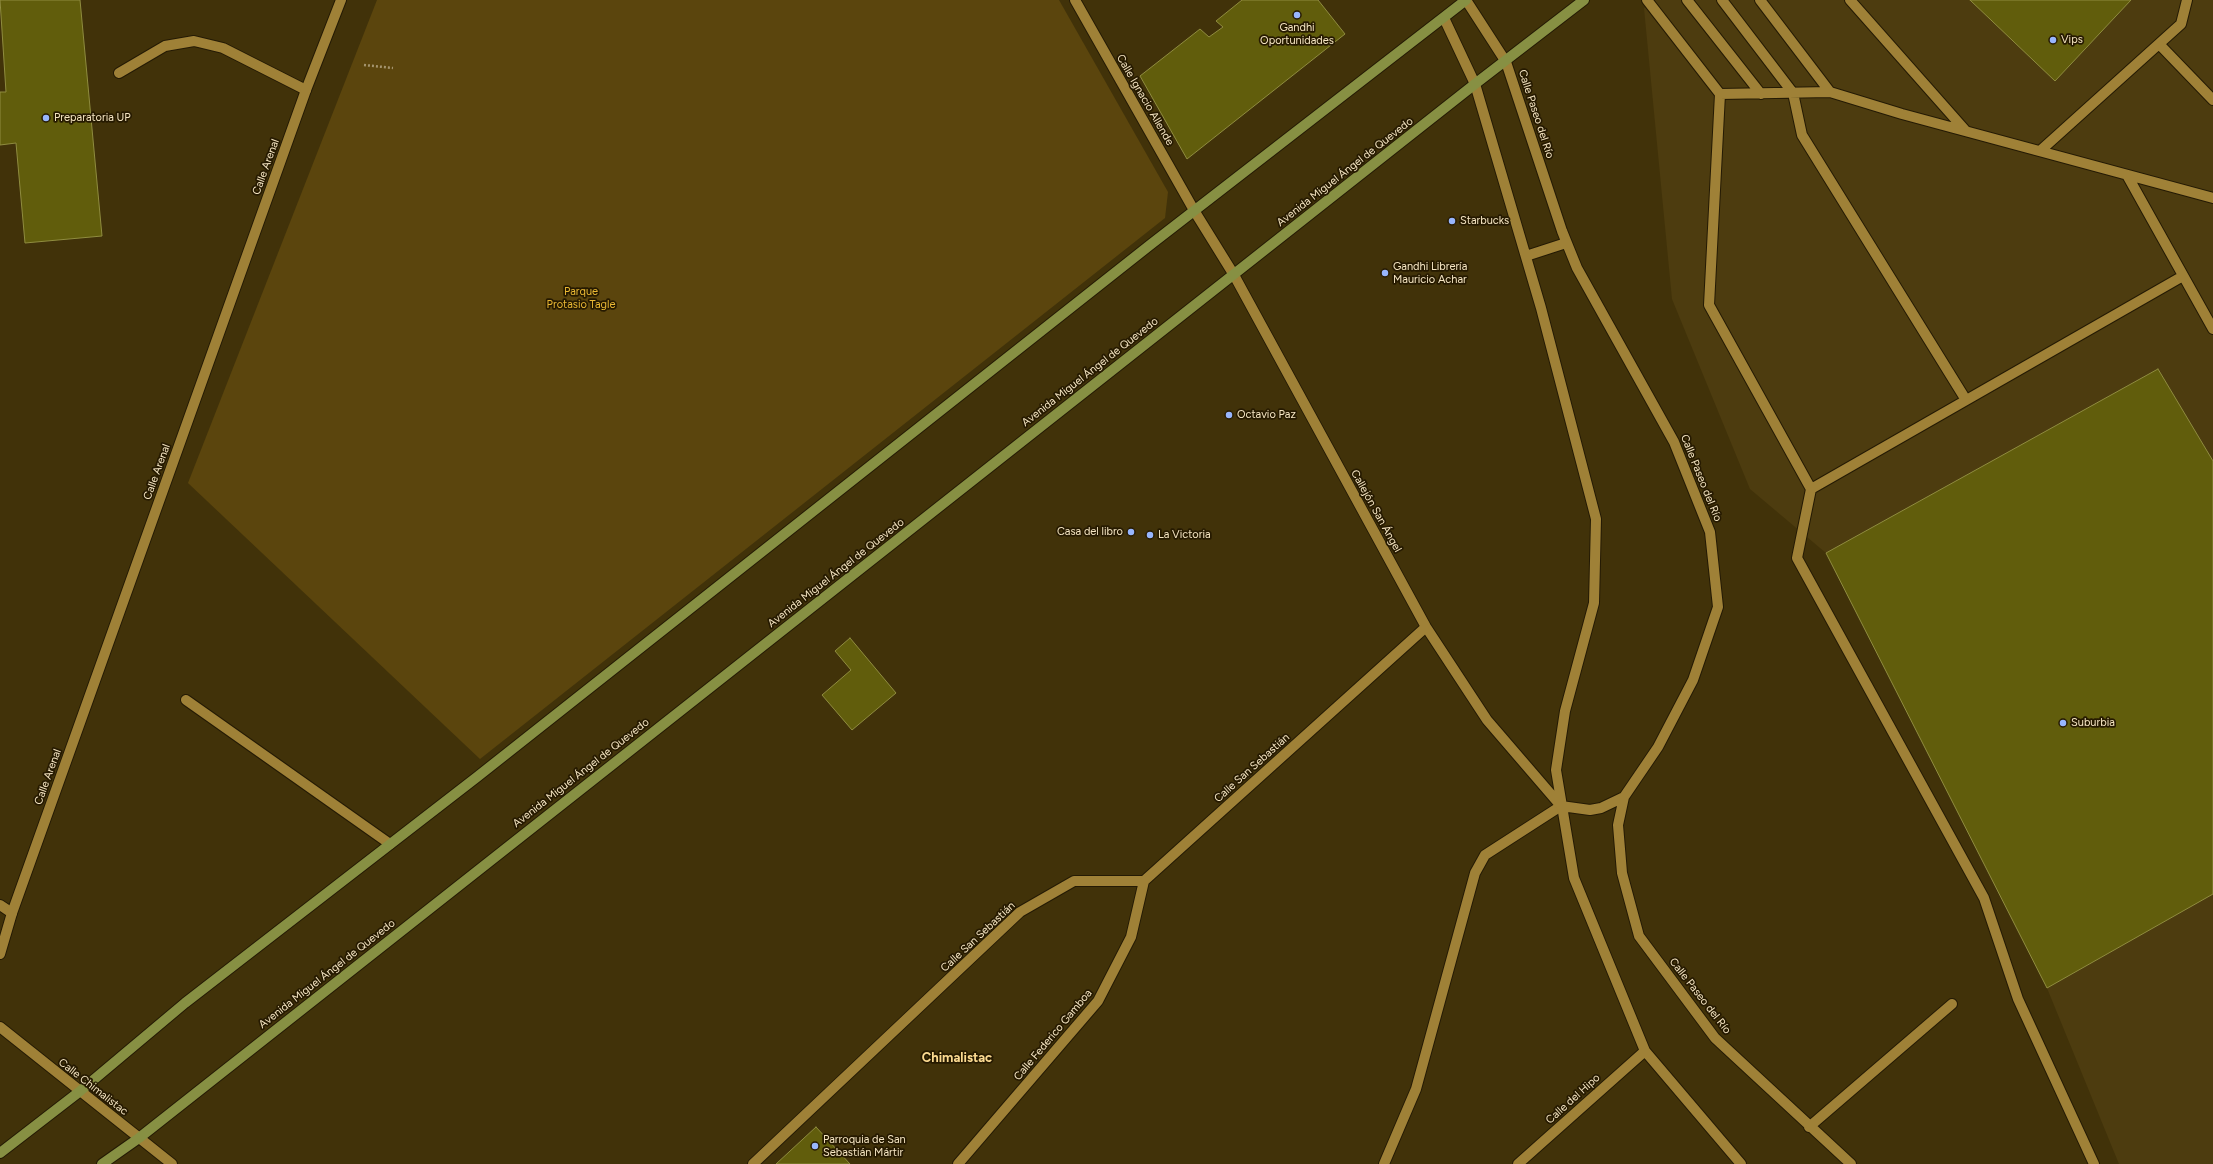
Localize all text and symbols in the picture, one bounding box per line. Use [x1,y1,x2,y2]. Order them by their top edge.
marker: Gandhi Oportunidades [1292,10,1302,20]
place label: Gandhi Oportunidades [1260,21,1334,47]
place label: Vips [2061,33,2083,47]
marker: Vips [2048,35,2058,45]
street label: Calle Ignacio Allende [1114,52,1176,148]
street label: Calle Paseo del Río [1515,68,1557,160]
place label: Preparatoria UP [54,111,131,125]
marker: Preparatoria UP [41,113,51,123]
street label: Avenida Miguel Ángel de Quevedo [1274,115,1416,229]
street label: Calle Arenal [250,137,282,197]
place label: Starbucks [1460,214,1509,228]
marker: Starbucks [1447,216,1457,226]
place label: Gandhi Librería Mauricio Achar [1393,260,1467,286]
marker: Gandhi Librería Mauricio Achar [1380,268,1390,278]
park label: Parque Protasio Tagle [547,285,615,311]
street label: Avenida Miguel Ángel de Quevedo [1019,315,1161,429]
place label: Octavio Paz [1237,408,1296,422]
marker: Octavio Paz [1224,410,1234,420]
street label: Calle Paseo del Río [1678,433,1724,523]
street label: Calle Arenal [141,442,173,502]
street label: Callejón San Ángel [1348,467,1404,555]
street label: Avenida Miguel Ángel de Quevedo [765,516,907,630]
place label: Casa del libro [1057,525,1123,539]
marker: Casa del libro [1126,527,1136,537]
place label: La Victoria [1158,528,1211,542]
marker: La Victoria [1145,530,1155,540]
street label: Avenida Miguel Ángel de Quevedo [510,716,652,830]
place label: Suburbia [2071,716,2115,730]
marker: Suburbia [2058,718,2068,728]
street label: Calle San Sebastián [1212,731,1292,805]
street label: Calle Arenal [32,747,64,807]
street label: Calle San Sebastián [938,899,1018,975]
street label: Avenida Miguel Ángel de Quevedo [256,917,398,1031]
street label: Calle Paseo del Río [1666,955,1734,1037]
street label: Calle Federico Gamboa [1011,987,1095,1083]
district label: Chimalistac [922,1050,992,1066]
street label: Calle Chimalistac [56,1056,130,1118]
street label: Calle del Hipo [1543,1071,1603,1127]
place label: Parroquia de San Sebastián Mártir [823,1133,906,1159]
marker: Parroquia de San Sebastián Mártir [810,1141,820,1151]

